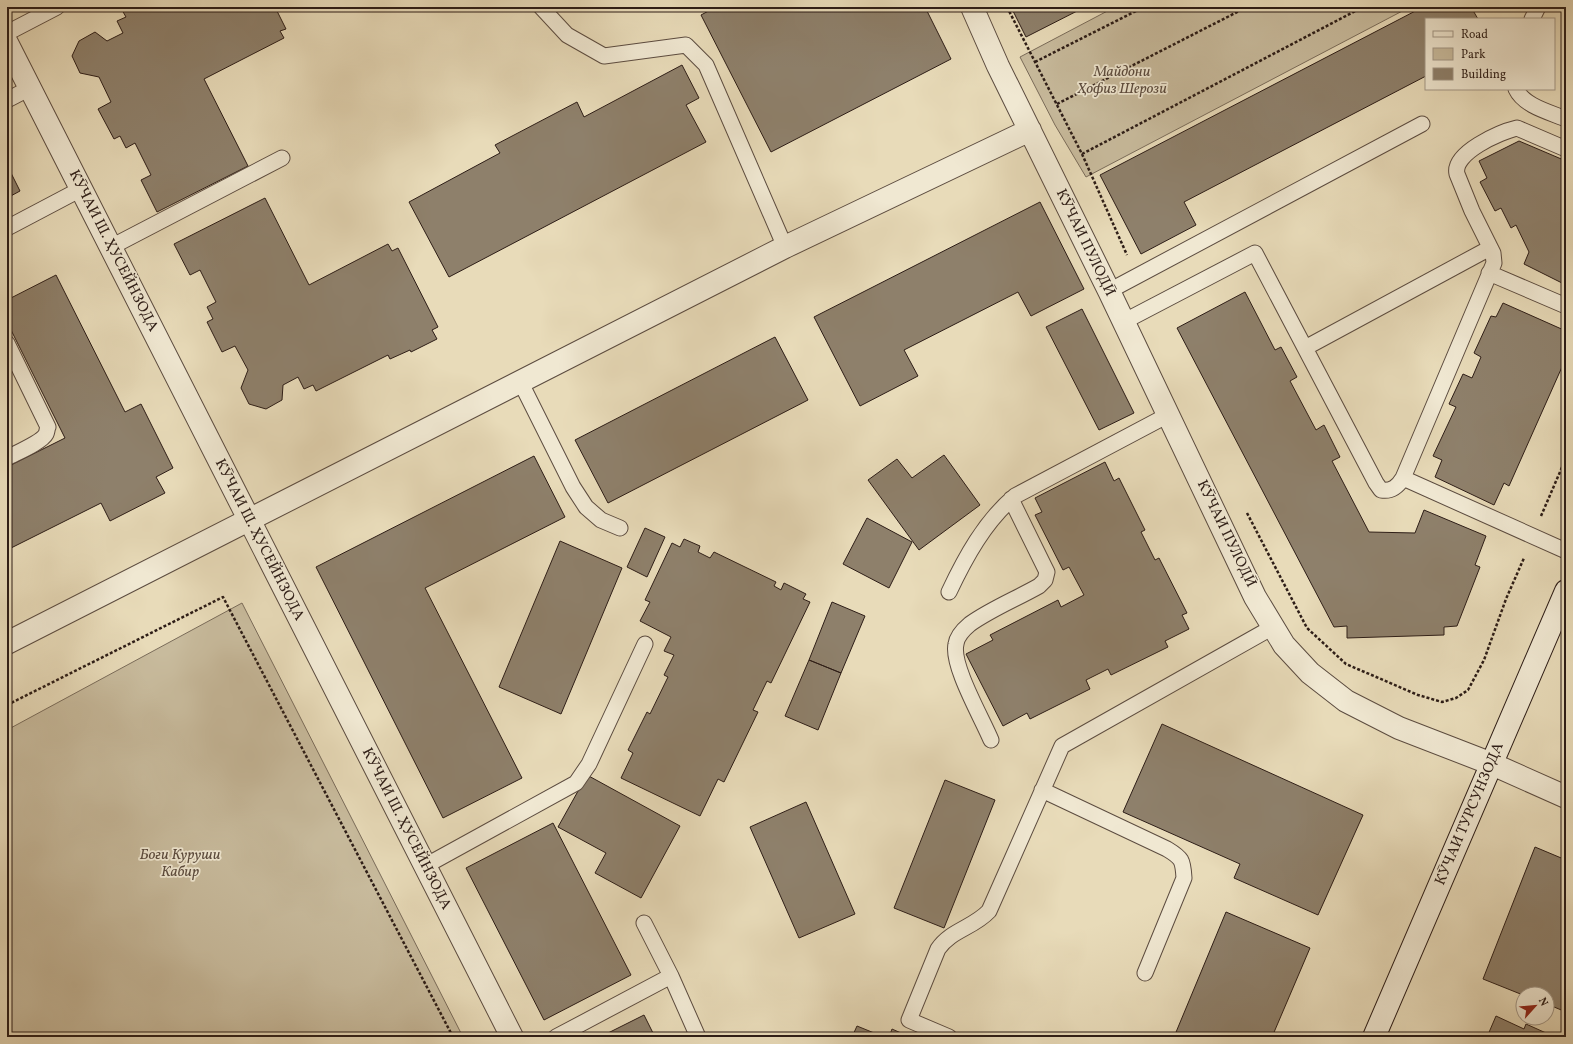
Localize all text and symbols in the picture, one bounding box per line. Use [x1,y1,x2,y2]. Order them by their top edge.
legend [1425,18,1555,90]
text: Road [1461,27,1488,43]
text: Park [1461,47,1486,63]
park label: Майдони Ҳофиз Шерозӣ [1076,62,1167,100]
text: Building [1461,67,1506,83]
street label: КӮЧАИ Ш. ҲУСЕЙНЗОДА [63,167,163,336]
street label: КӮЧАИ ПУЛОДӢ [1050,186,1120,300]
street label: КӮЧАИ Ш. ҲУСЕЙНЗОДА [209,456,309,625]
street label: КӮЧАИ ПУЛОДӢ [1191,477,1261,591]
street label: КӮЧАИ ТУРСУНЗОДА [1430,739,1510,889]
street label: КӮЧАИ Ш. ҲУСЕЙНЗОДА [356,745,456,914]
park label: Боғи Куруши Кабир [140,845,221,883]
north arrow [1515,986,1555,1026]
text: N [1534,995,1551,1009]

